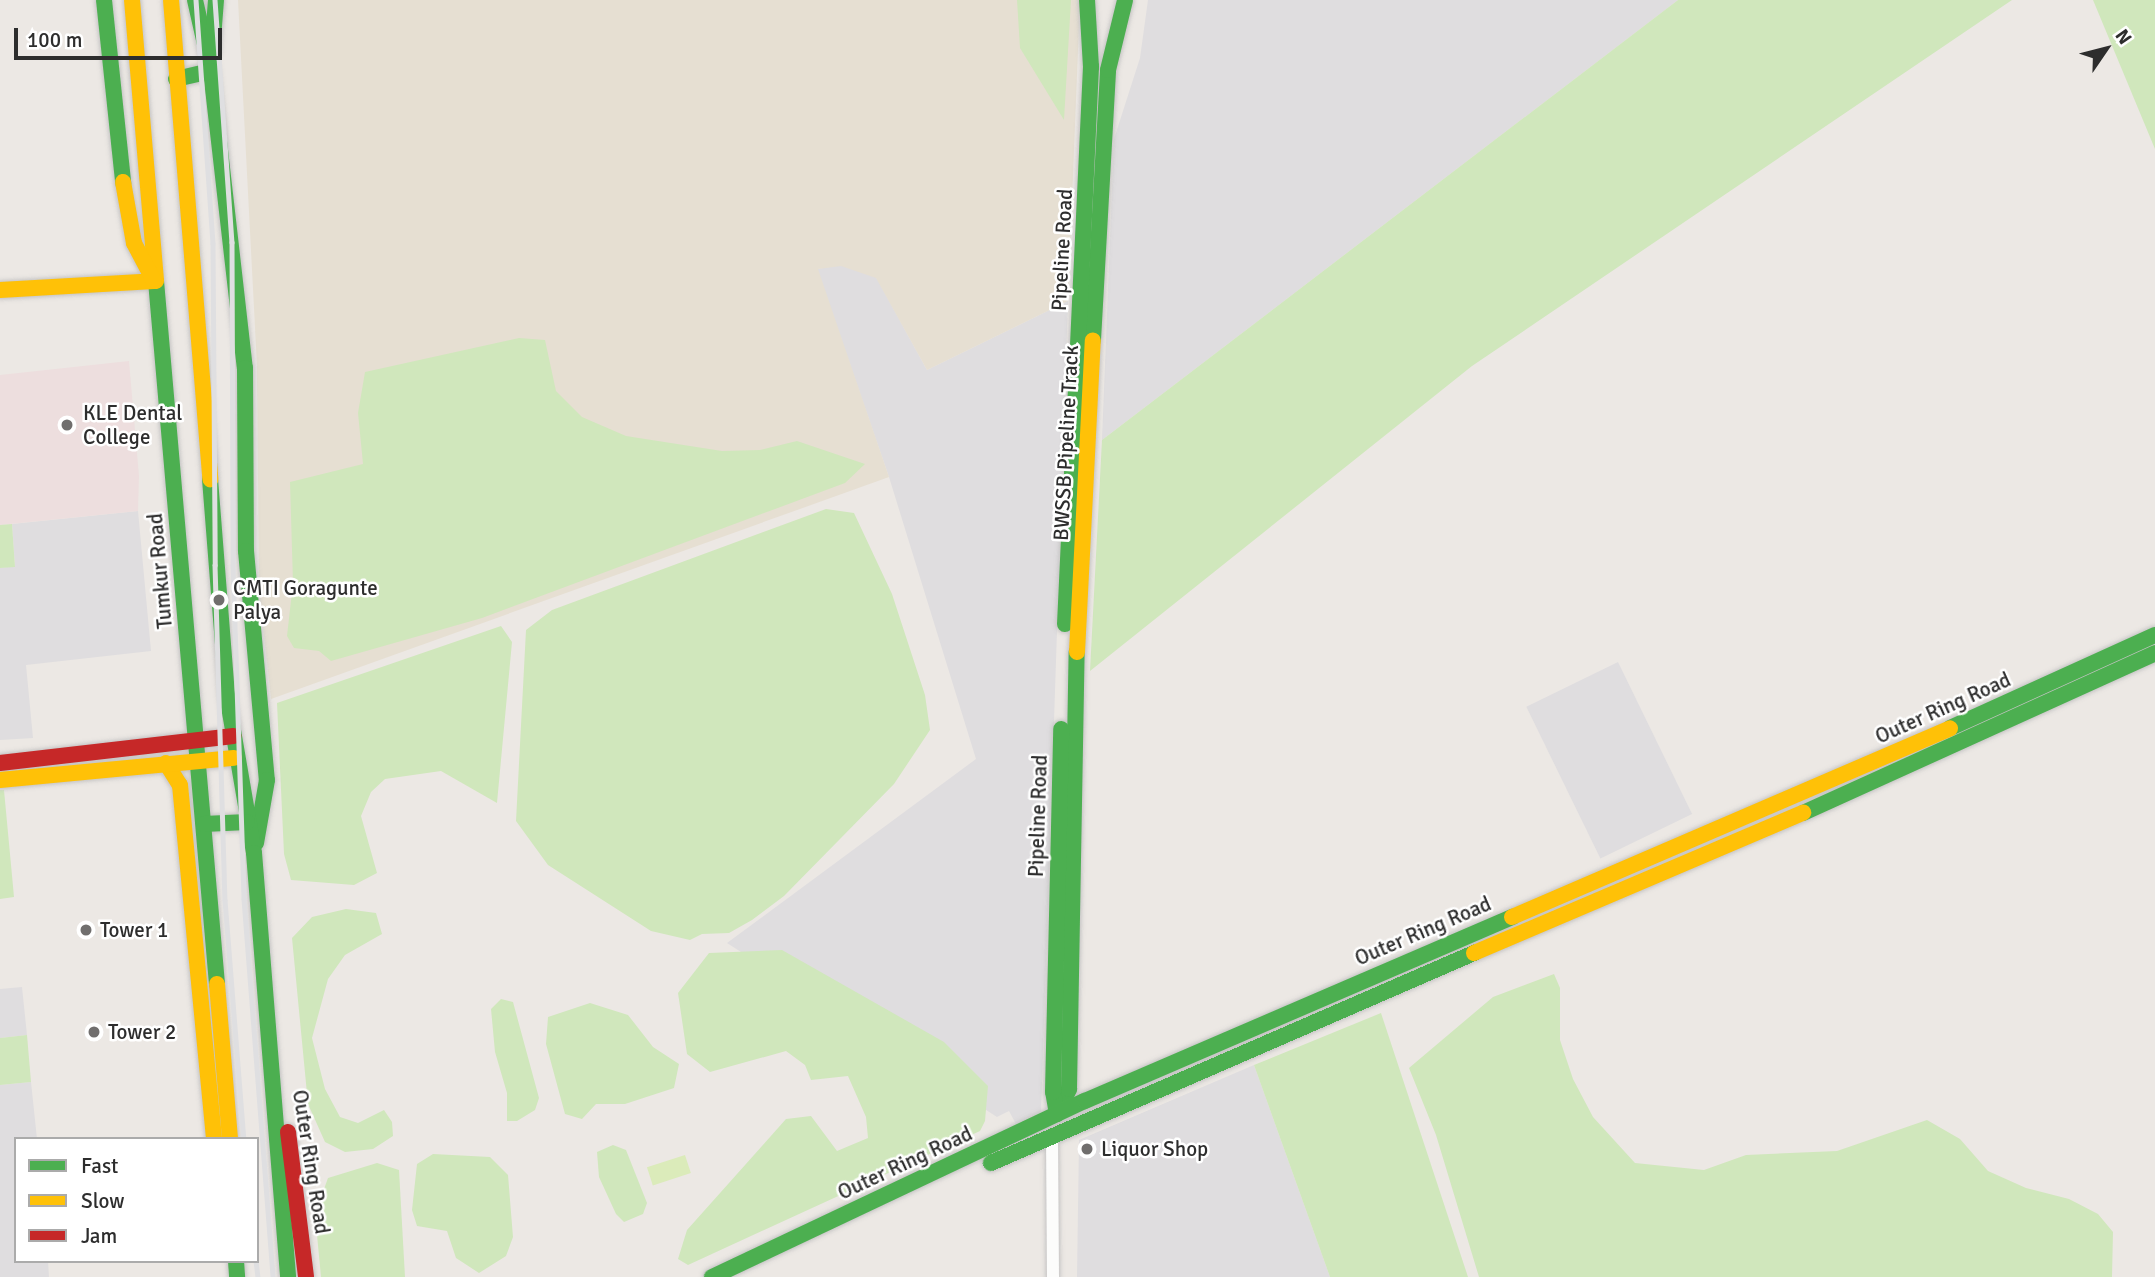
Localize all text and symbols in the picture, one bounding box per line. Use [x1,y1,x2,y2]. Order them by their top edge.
scale bar [18,14,226,58]
north arrow [2071,14,2141,84]
text: N [2110,25,2137,49]
text: 100 m [27,27,82,53]
street label: Pipeline Road [1046,188,1078,312]
street label: BWSSB Pipeline Track [1048,344,1084,542]
place label: KLE Dental College [83,400,183,450]
marker: KLE Dental College [57,415,77,435]
street label: Tumkur Road [142,512,178,630]
place label: CMTI Goragunte Palya [233,575,378,625]
marker: CMTI Goragunte Palya [211,592,227,608]
street label: Outer Ring Road [1871,667,2015,749]
street label: Pipeline Road [1023,754,1053,878]
street label: Outer Ring Road [1351,891,1495,971]
place label: Tower 1 [100,917,168,943]
marker: Tower 1 [78,922,94,938]
place label: Tower 2 [108,1019,176,1045]
marker: Tower 2 [86,1024,102,1040]
street label: Outer Ring Road [287,1088,335,1236]
street label: Outer Ring Road [834,1121,976,1205]
place label: Liquor Shop [1101,1136,1208,1162]
legend [14,1137,259,1263]
marker: Liquor Shop [1079,1141,1095,1157]
text: Fast [81,1153,118,1179]
text: Slow [81,1188,125,1214]
text: Jam [81,1223,117,1249]

